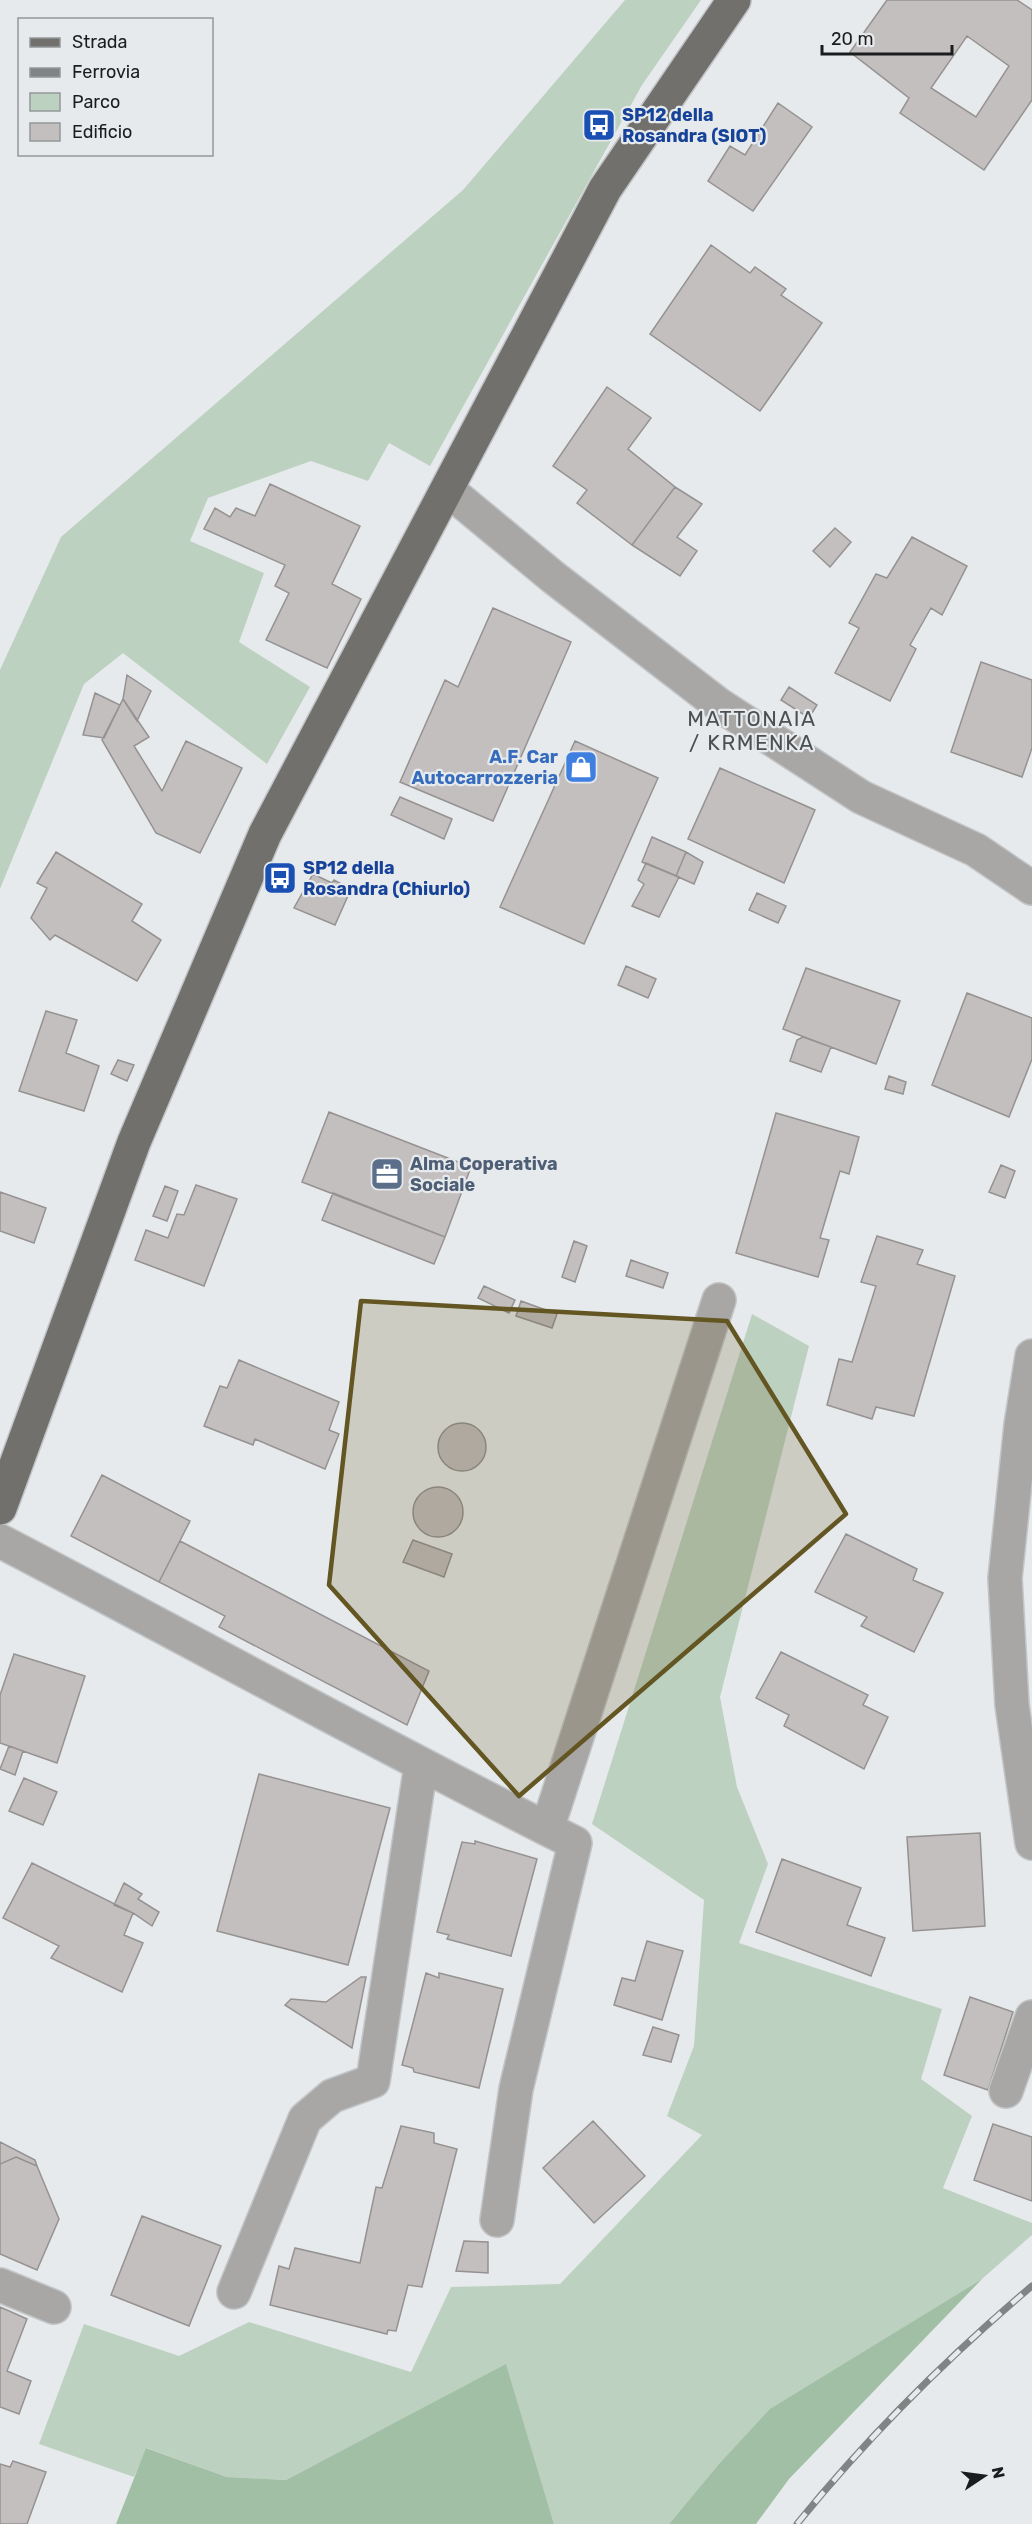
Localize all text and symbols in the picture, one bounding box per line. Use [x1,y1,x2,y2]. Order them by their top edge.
legend [18,18,213,156]
scale bar [822,18,952,56]
text: 20 m [831,28,873,50]
text: Strada [72,31,128,53]
text: Ferrovia [72,61,140,83]
text: Parco [72,91,120,113]
place label: SP12 della Rosandra (SIOT) [622,104,767,147]
bus stop icon: SP12 della Rosandra (SIOT) [581,107,617,143]
text: Edificio [72,121,132,143]
district label: MATTONAIA / KRMENKA [687,706,817,755]
place label: A.F. Car Autocarrozzeria [411,746,558,789]
shop icon: A.F. Car Autocarrozzeria [563,749,599,785]
place label: SP12 della Rosandra (Chiurlo) [303,857,470,900]
bus stop icon: SP12 della Rosandra (Chiurlo) [262,860,298,896]
place label: Alma Coperativa Sociale [410,1153,558,1196]
office icon: Alma Coperativa Sociale [369,1156,405,1192]
north arrow [954,2446,1014,2506]
text: N [988,2465,1009,2480]

